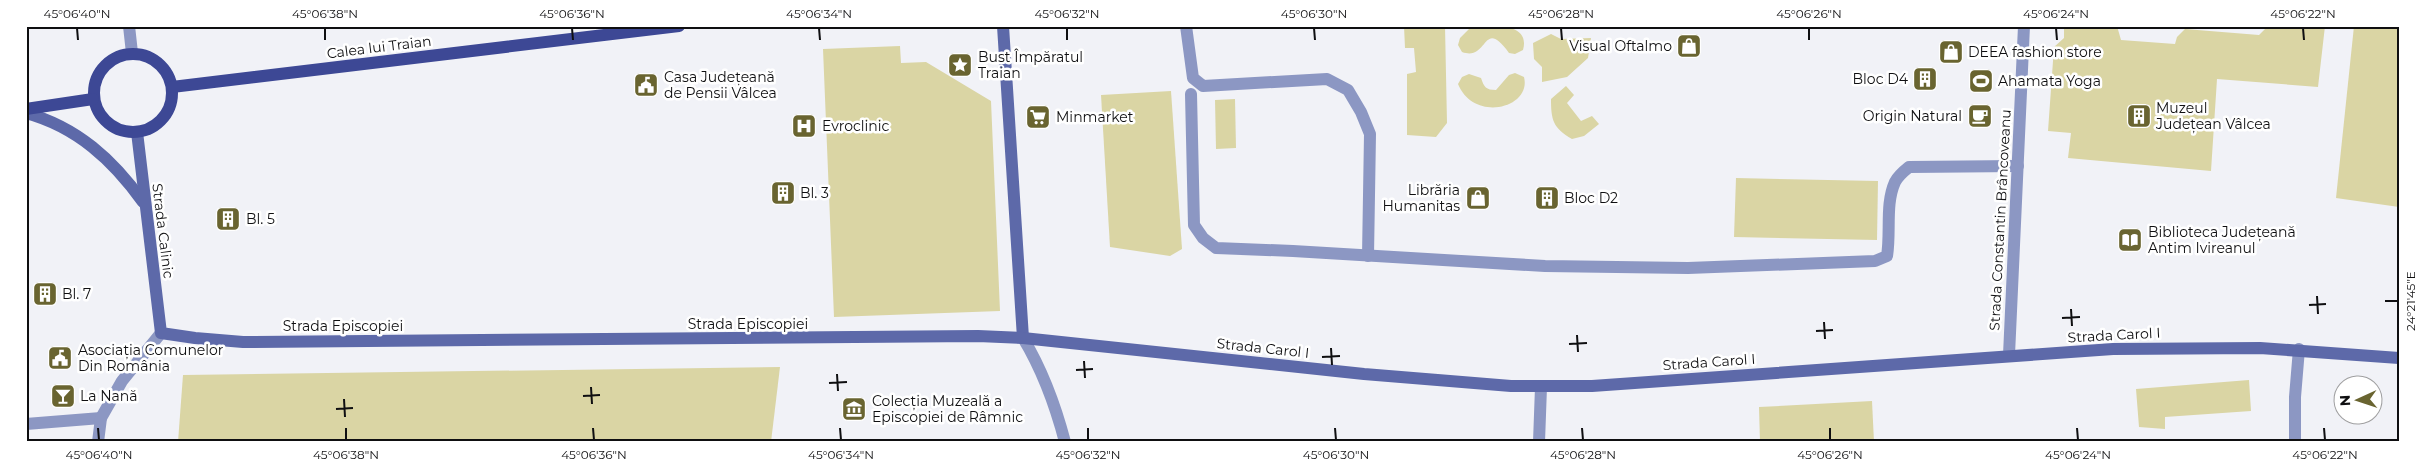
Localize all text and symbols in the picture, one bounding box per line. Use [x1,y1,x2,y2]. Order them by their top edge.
text: 45°06'40"N [44,6,110,21]
text: 45°06'38"N [292,6,358,21]
text: 45°06'36"N [539,6,605,21]
text: 45°06'34"N [786,6,852,21]
text: 45°06'32"N [1034,6,1100,21]
text: 45°06'30"N [1281,6,1347,21]
text: 45°06'28"N [1528,6,1594,21]
text: 45°06'26"N [1776,6,1842,21]
text: 45°06'24"N [2023,6,2089,21]
text: 45°06'22"N [2270,6,2336,21]
street label: Calea lui Traian [326,32,432,62]
shop icon: Visual Oftalmo [1676,33,1702,59]
place label: Visual Oftalmo [1569,37,1672,55]
shop icon: DEEA fashion store [1938,39,1964,65]
place label: DEEA fashion store [1968,43,2102,61]
place label: Bust Împăratul Traian [978,48,1083,82]
place icon: Bust Împăratul Traian [947,52,973,78]
building icon: Bloc D4 [1912,66,1938,92]
place label: Casa Județeană de Pensii Vâlcea [664,68,777,102]
sports icon: Ahamata Yoga [1968,68,1994,94]
place label: Bloc D4 [1853,70,1909,88]
public building icon: Casa Județeană de Pensii Vâlcea [633,72,659,98]
place label: Ahamata Yoga [1998,72,2101,90]
place label: Muzeul Județean Vâlcea [2155,99,2271,134]
cafe icon: Origin Natural [1967,103,1993,129]
building icon: Muzeul Județean Vâlcea [2126,103,2152,129]
supermarket icon: Minmarket [1025,104,1051,130]
place label: Origin Natural [1863,107,1962,125]
place label: Minmarket [1056,108,1134,126]
street label: Strada Constantin Brâncoveanu [1985,109,2015,331]
hospital icon: Evroclinic [791,113,817,139]
place label: Evroclinic [822,117,890,135]
building icon: Bl. 3 [770,180,796,206]
place label: Librăria Humanitas [1382,181,1460,215]
street label: Strada Calinic [148,182,178,280]
place label: Bl. 3 [800,184,829,202]
shop icon: Librăria Humanitas [1465,185,1491,211]
building icon: Bloc D2 [1534,185,1560,211]
place label: Bloc D2 [1564,189,1618,207]
building icon: Bl. 5 [215,206,241,232]
place label: Bl. 5 [246,210,275,228]
place label: Biblioteca Județeană Antim Ivireanul [2148,223,2296,257]
library icon: Biblioteca Județeană Antim Ivireanul [2117,227,2143,253]
text: 24°21'45"E [2403,271,2418,331]
building icon: Bl. 7 [32,281,58,307]
place label: Bl. 7 [62,285,91,303]
street label: Strada Episcopiei [688,315,808,333]
street label: Strada Episcopiei [283,317,403,335]
street label: Strada Carol I [2067,324,2161,346]
street label: Strada Carol I [1216,334,1310,362]
place label: Asociația Comunelor Din România [78,341,224,375]
public building icon: Asociația Comunelor Din România [47,345,73,371]
street label: Strada Carol I [1662,350,1756,374]
north arrow [2332,376,2382,426]
bar icon: La Nană [50,383,76,409]
place label: La Nană [80,387,138,405]
place label: Colecția Muzeală a Episcopiei de Râmnic [872,392,1023,426]
text: N [2336,395,2354,407]
museum icon: Colecția Muzeală a Episcopiei de Râmnic [841,396,867,422]
text: 45°06'40"N [66,447,132,462]
text: 45°06'38"N [313,447,379,462]
text: 45°06'36"N [561,447,627,462]
text: 45°06'34"N [808,447,874,462]
text: 45°06'32"N [1055,447,1121,462]
text: 45°06'30"N [1303,447,1369,462]
text: 45°06'28"N [1550,447,1616,462]
text: 45°06'26"N [1797,447,1863,462]
text: 45°06'24"N [2045,447,2111,462]
text: 45°06'22"N [2292,447,2358,462]

